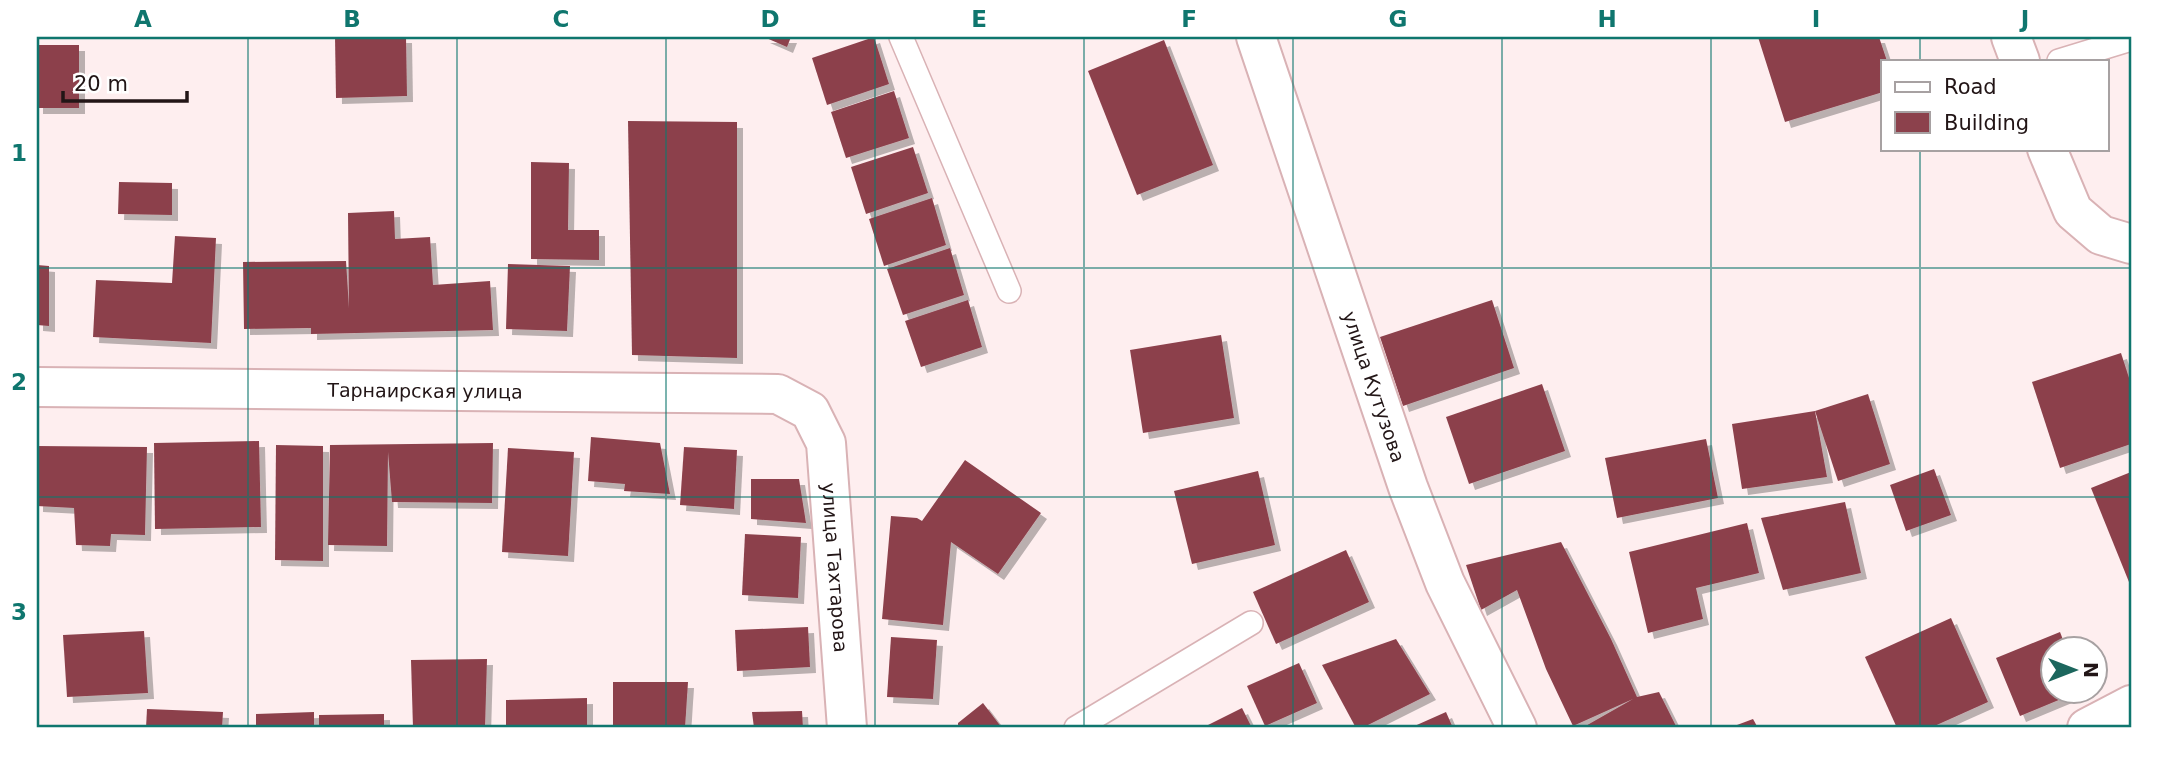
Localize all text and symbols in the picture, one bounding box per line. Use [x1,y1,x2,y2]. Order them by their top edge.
text: A [134,6,152,32]
text: B [343,6,361,32]
text: C [553,6,569,32]
text: D [760,6,780,32]
text: E [971,6,987,32]
text: F [1181,6,1197,32]
text: G [1389,6,1407,32]
text: H [1597,6,1617,32]
text: I [1812,6,1820,32]
text: J [2019,6,2029,32]
scale bar [63,60,187,104]
legend [1881,60,2108,150]
text: 20 m [74,72,128,96]
text: Road [1944,75,1997,99]
text: Building [1944,111,2029,135]
text: 1 [11,140,27,166]
street label: улица Кутузова [1338,308,1410,465]
text: 2 [11,369,27,395]
street label: Тарнаирская улица [326,379,523,403]
street label: улица Тахтарова [818,482,852,653]
text: 3 [11,599,27,625]
north arrow [2038,636,2108,706]
text: N [2080,662,2102,678]

